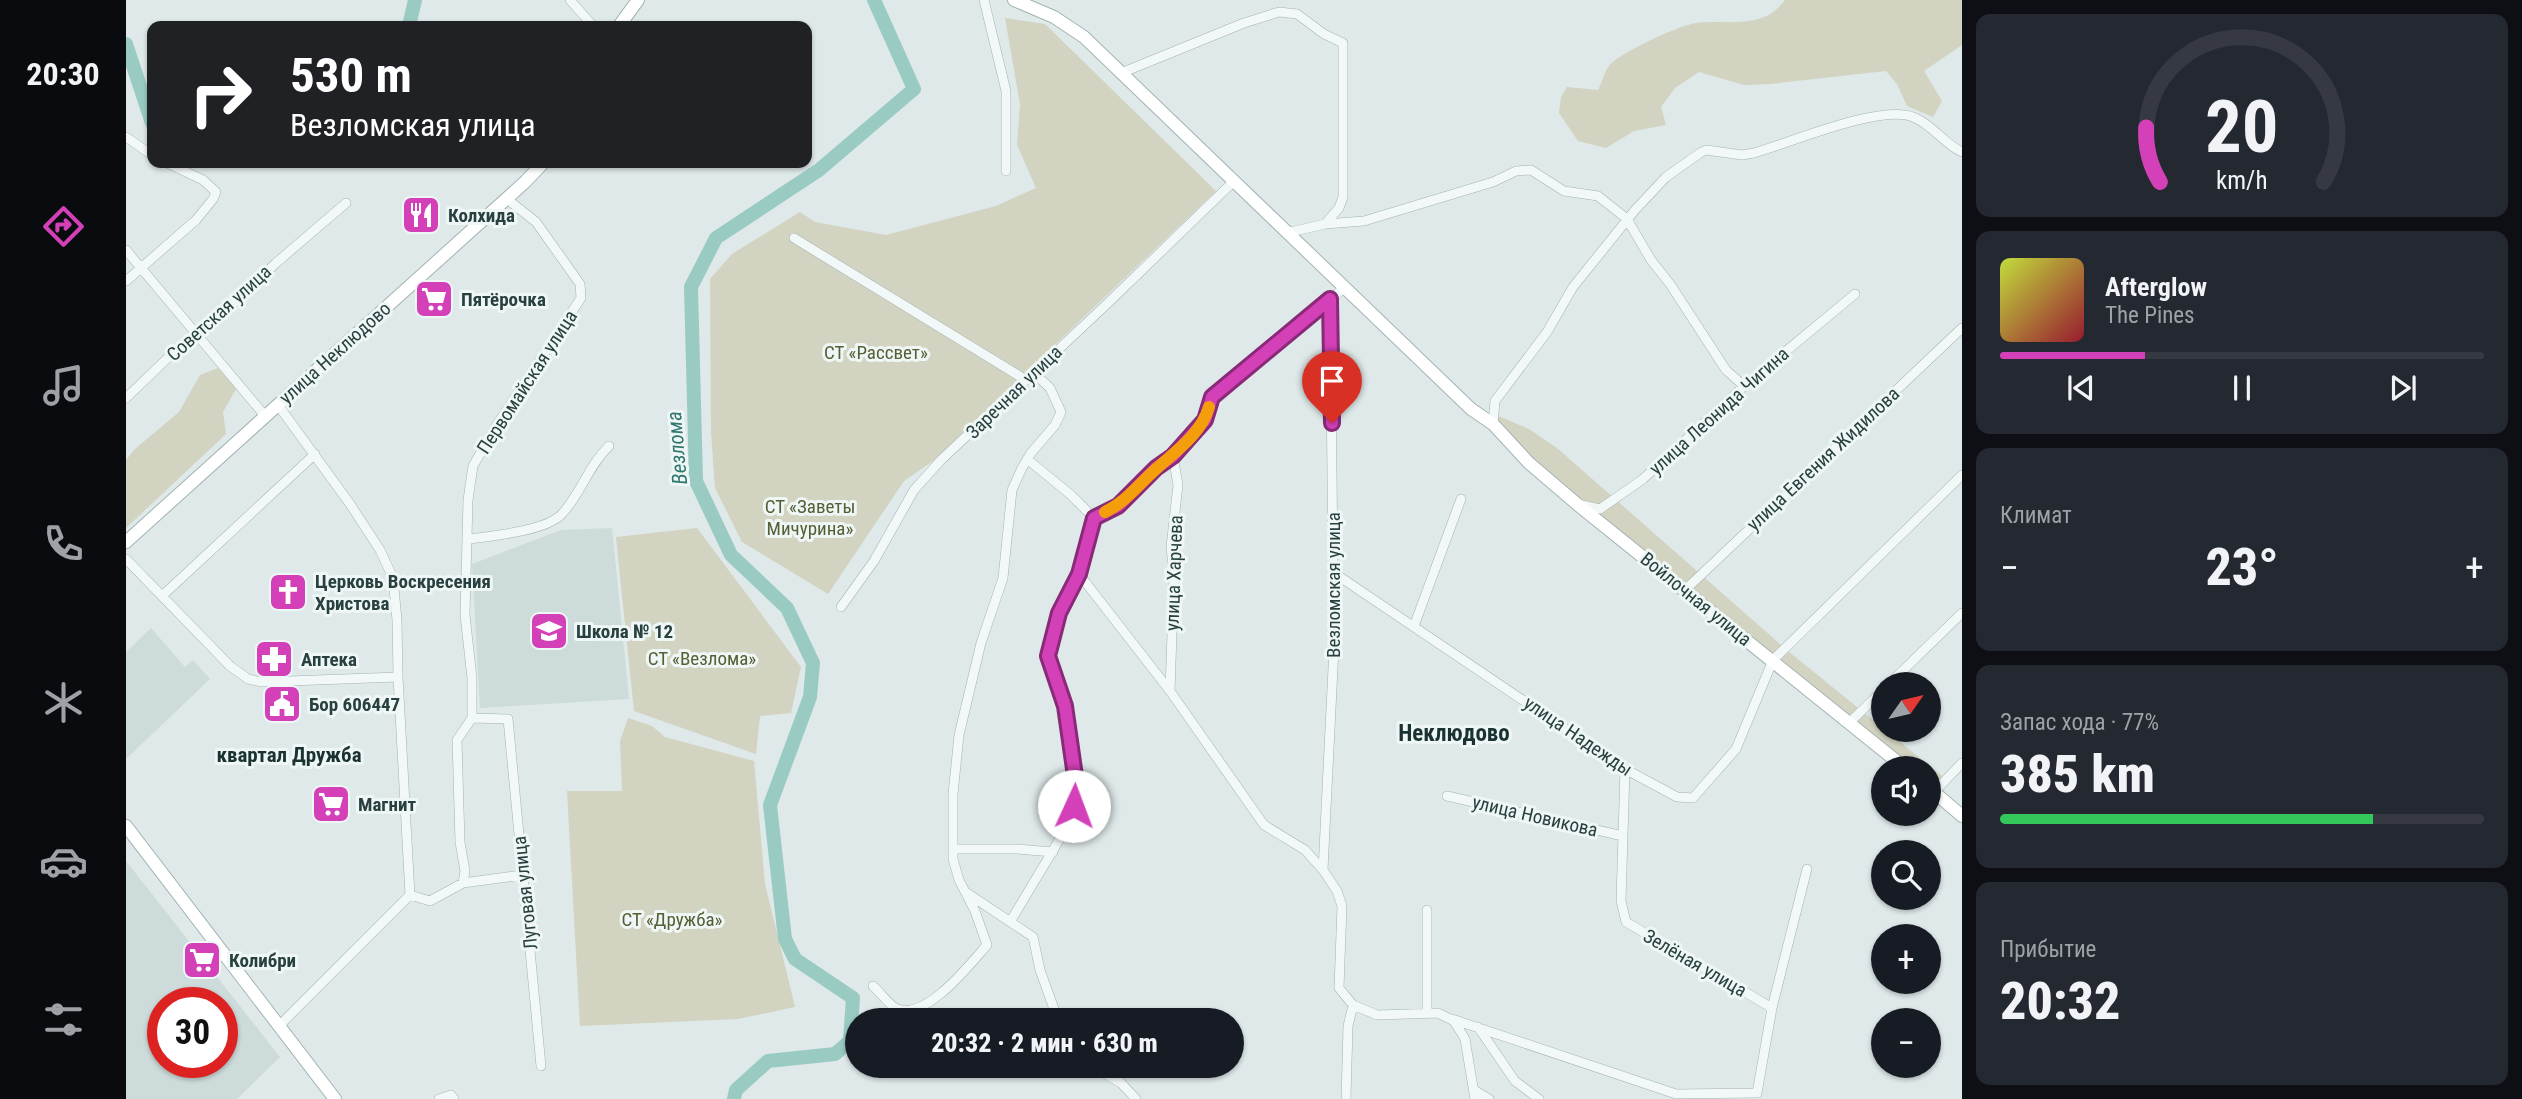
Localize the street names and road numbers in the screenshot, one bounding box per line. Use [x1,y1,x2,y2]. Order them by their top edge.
street label: Советская улица [162,260,276,366]
street label: улица Неклюдово [275,297,395,409]
street label: Первомайская улица [472,306,582,458]
street label: Заречная улица [961,340,1067,444]
street label: улица Леонида Чигина [1644,342,1794,480]
street label: улица Евгения Жидилова [1742,382,1904,536]
street label: Везломская улица [1322,512,1345,658]
street label: улица Харчева [1160,515,1188,631]
street label: Войлочная улица [1636,547,1756,651]
street label: улица Надежды [1519,691,1637,781]
street label: улица Новикова [1470,790,1600,842]
street label: Луговая улица [508,835,542,951]
street label: Зелёная улица [1639,924,1751,1002]

